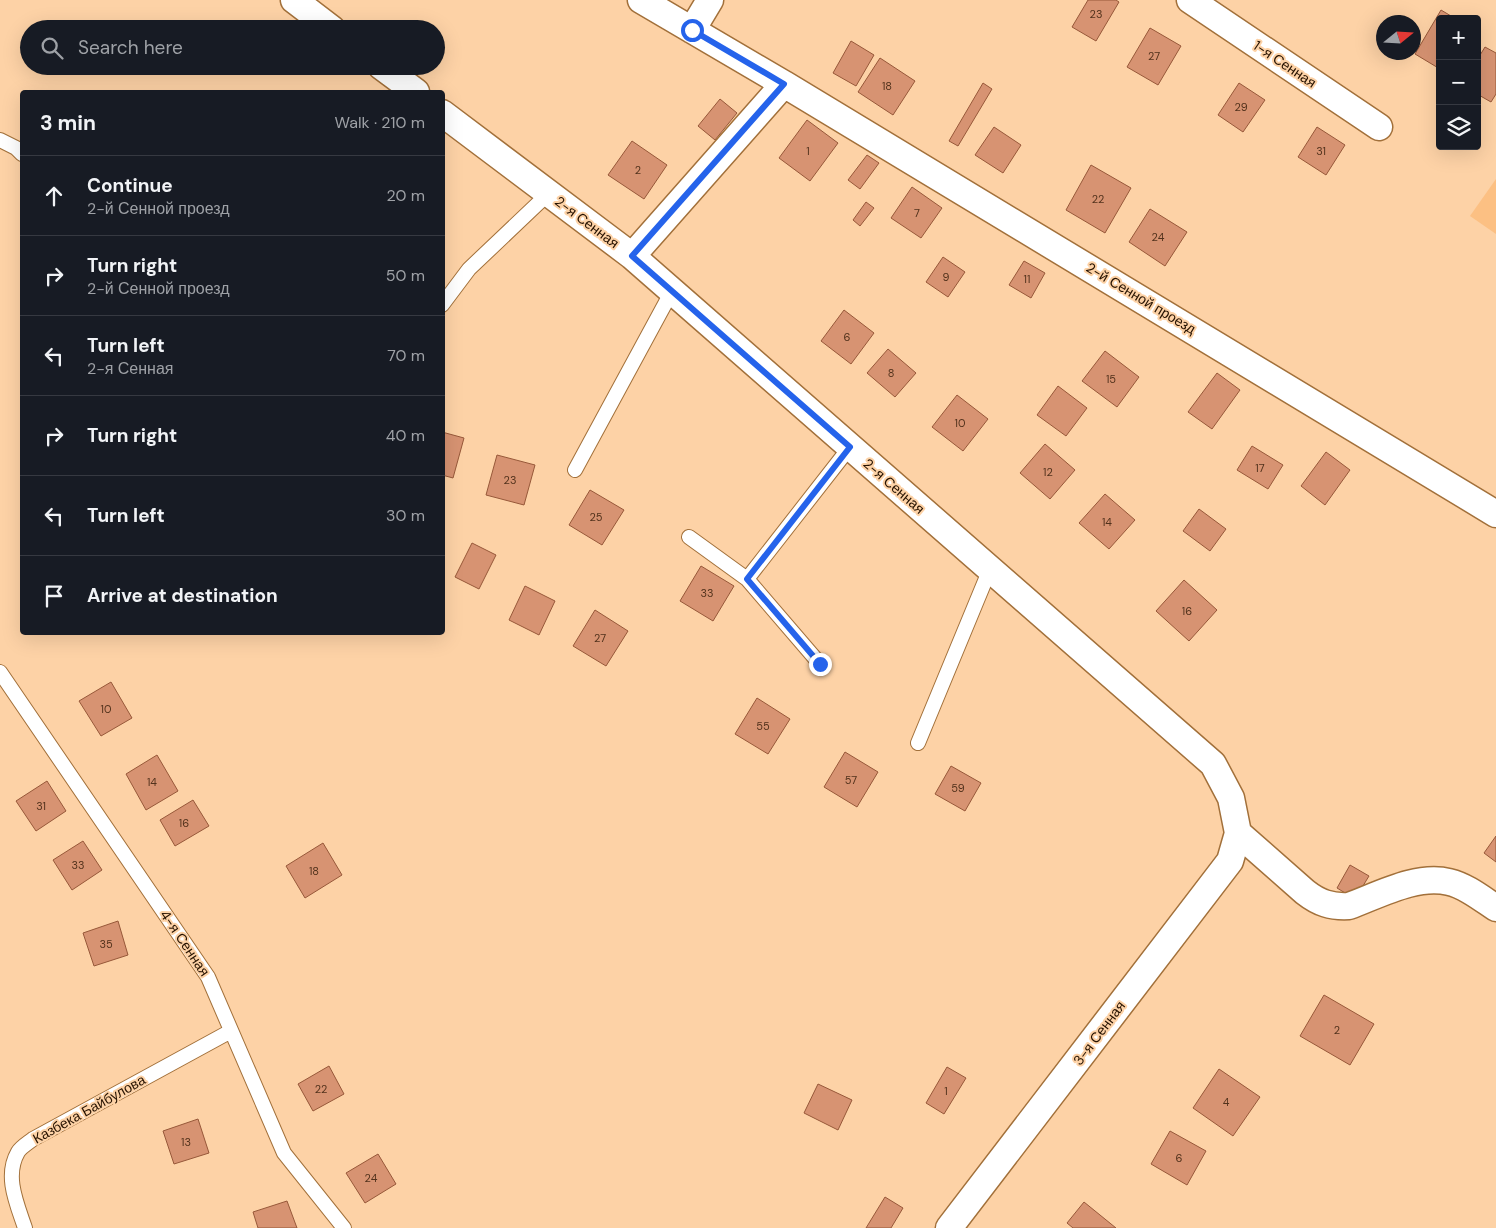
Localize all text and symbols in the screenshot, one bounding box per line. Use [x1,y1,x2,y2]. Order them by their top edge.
house number: 23 [1090,7,1102,21]
north arrow [1376,15,1421,60]
map controls [1436,15,1481,150]
button: + [1436,15,1481,60]
route start [681,19,704,42]
search box [20,20,445,75]
icon: search [38,34,66,62]
text: Search here [78,35,183,60]
street label: 1-я Сенная [1250,36,1320,92]
house number: 27 [1148,49,1160,63]
button: − [1436,60,1481,105]
house number: 18 [882,79,892,93]
house number: 29 [1234,100,1248,114]
button: layers [1436,105,1481,150]
text: 3 min [40,109,96,137]
text: Walk · 210 m [335,112,425,133]
house number: 1 [806,144,810,158]
house number: 31 [1316,144,1326,158]
house number: 2 [635,163,641,177]
text: Continue [87,173,173,198]
icon: ahead [40,182,68,210]
text: 20 m [386,185,425,206]
street label: 2-я Сенная [551,192,623,252]
house number: 22 [1092,192,1104,206]
text: 2-й Сенной проезд [87,198,230,219]
house number: 7 [914,206,920,220]
house number: 24 [1152,230,1165,244]
text: Turn right [87,253,177,278]
street label: 2-й Сенной проезд [1083,258,1199,338]
icon: right [40,262,68,290]
text: 50 m [386,265,425,286]
house number: 9 [943,270,950,284]
house number: 11 [1024,272,1030,286]
text: 2-й Сенной проезд [87,278,230,299]
house number: 6 [844,330,851,344]
text: Turn left [87,333,165,358]
icon: left [40,342,68,370]
text: 70 m [387,345,425,366]
text: 2-я Сенная [87,358,173,379]
house number: 8 [888,366,894,380]
house number: 15 [1106,372,1116,386]
house number: 10 [955,416,965,430]
icon: right [40,422,68,450]
text: Turn right [87,423,177,448]
text: 40 m [386,425,425,446]
street label: 2-я Сенная [860,454,928,518]
house number: 17 [1255,461,1265,475]
house number: 12 [1043,465,1053,479]
house number: 23 [504,473,516,487]
icon: left [40,502,68,530]
text: Turn left [87,503,165,528]
text: 30 m [386,505,425,526]
house number: 25 [589,510,603,524]
house number: 14 [1102,515,1112,529]
icon: arrive [40,582,68,610]
text: Arrive at destination [87,583,278,608]
house number: 33 [700,586,714,600]
house number: 16 [1182,604,1192,618]
house number: 27 [594,631,606,645]
route end [809,653,832,676]
house number: 10 [101,702,111,716]
house number: 55 [756,719,770,733]
house number: 57 [845,773,857,787]
house number: 14 [147,775,157,789]
house number: 59 [951,781,965,795]
house number: 31 [36,799,46,813]
house number: 16 [179,816,189,830]
house number: 33 [71,858,85,872]
house number: 18 [309,864,319,878]
street label: 4-я Сенная [156,906,214,980]
house number: 35 [99,937,113,951]
street label: 3-я Сенная [1069,997,1129,1069]
house number: 2 [1334,1023,1340,1037]
street label: Казбека Байбулова [30,1070,149,1147]
house number: 22 [315,1082,327,1096]
house number: 1 [944,1084,948,1098]
house number: 4 [1223,1095,1230,1109]
house number: 13 [181,1135,191,1149]
house number: 6 [1176,1151,1183,1165]
house number: 24 [365,1171,378,1185]

